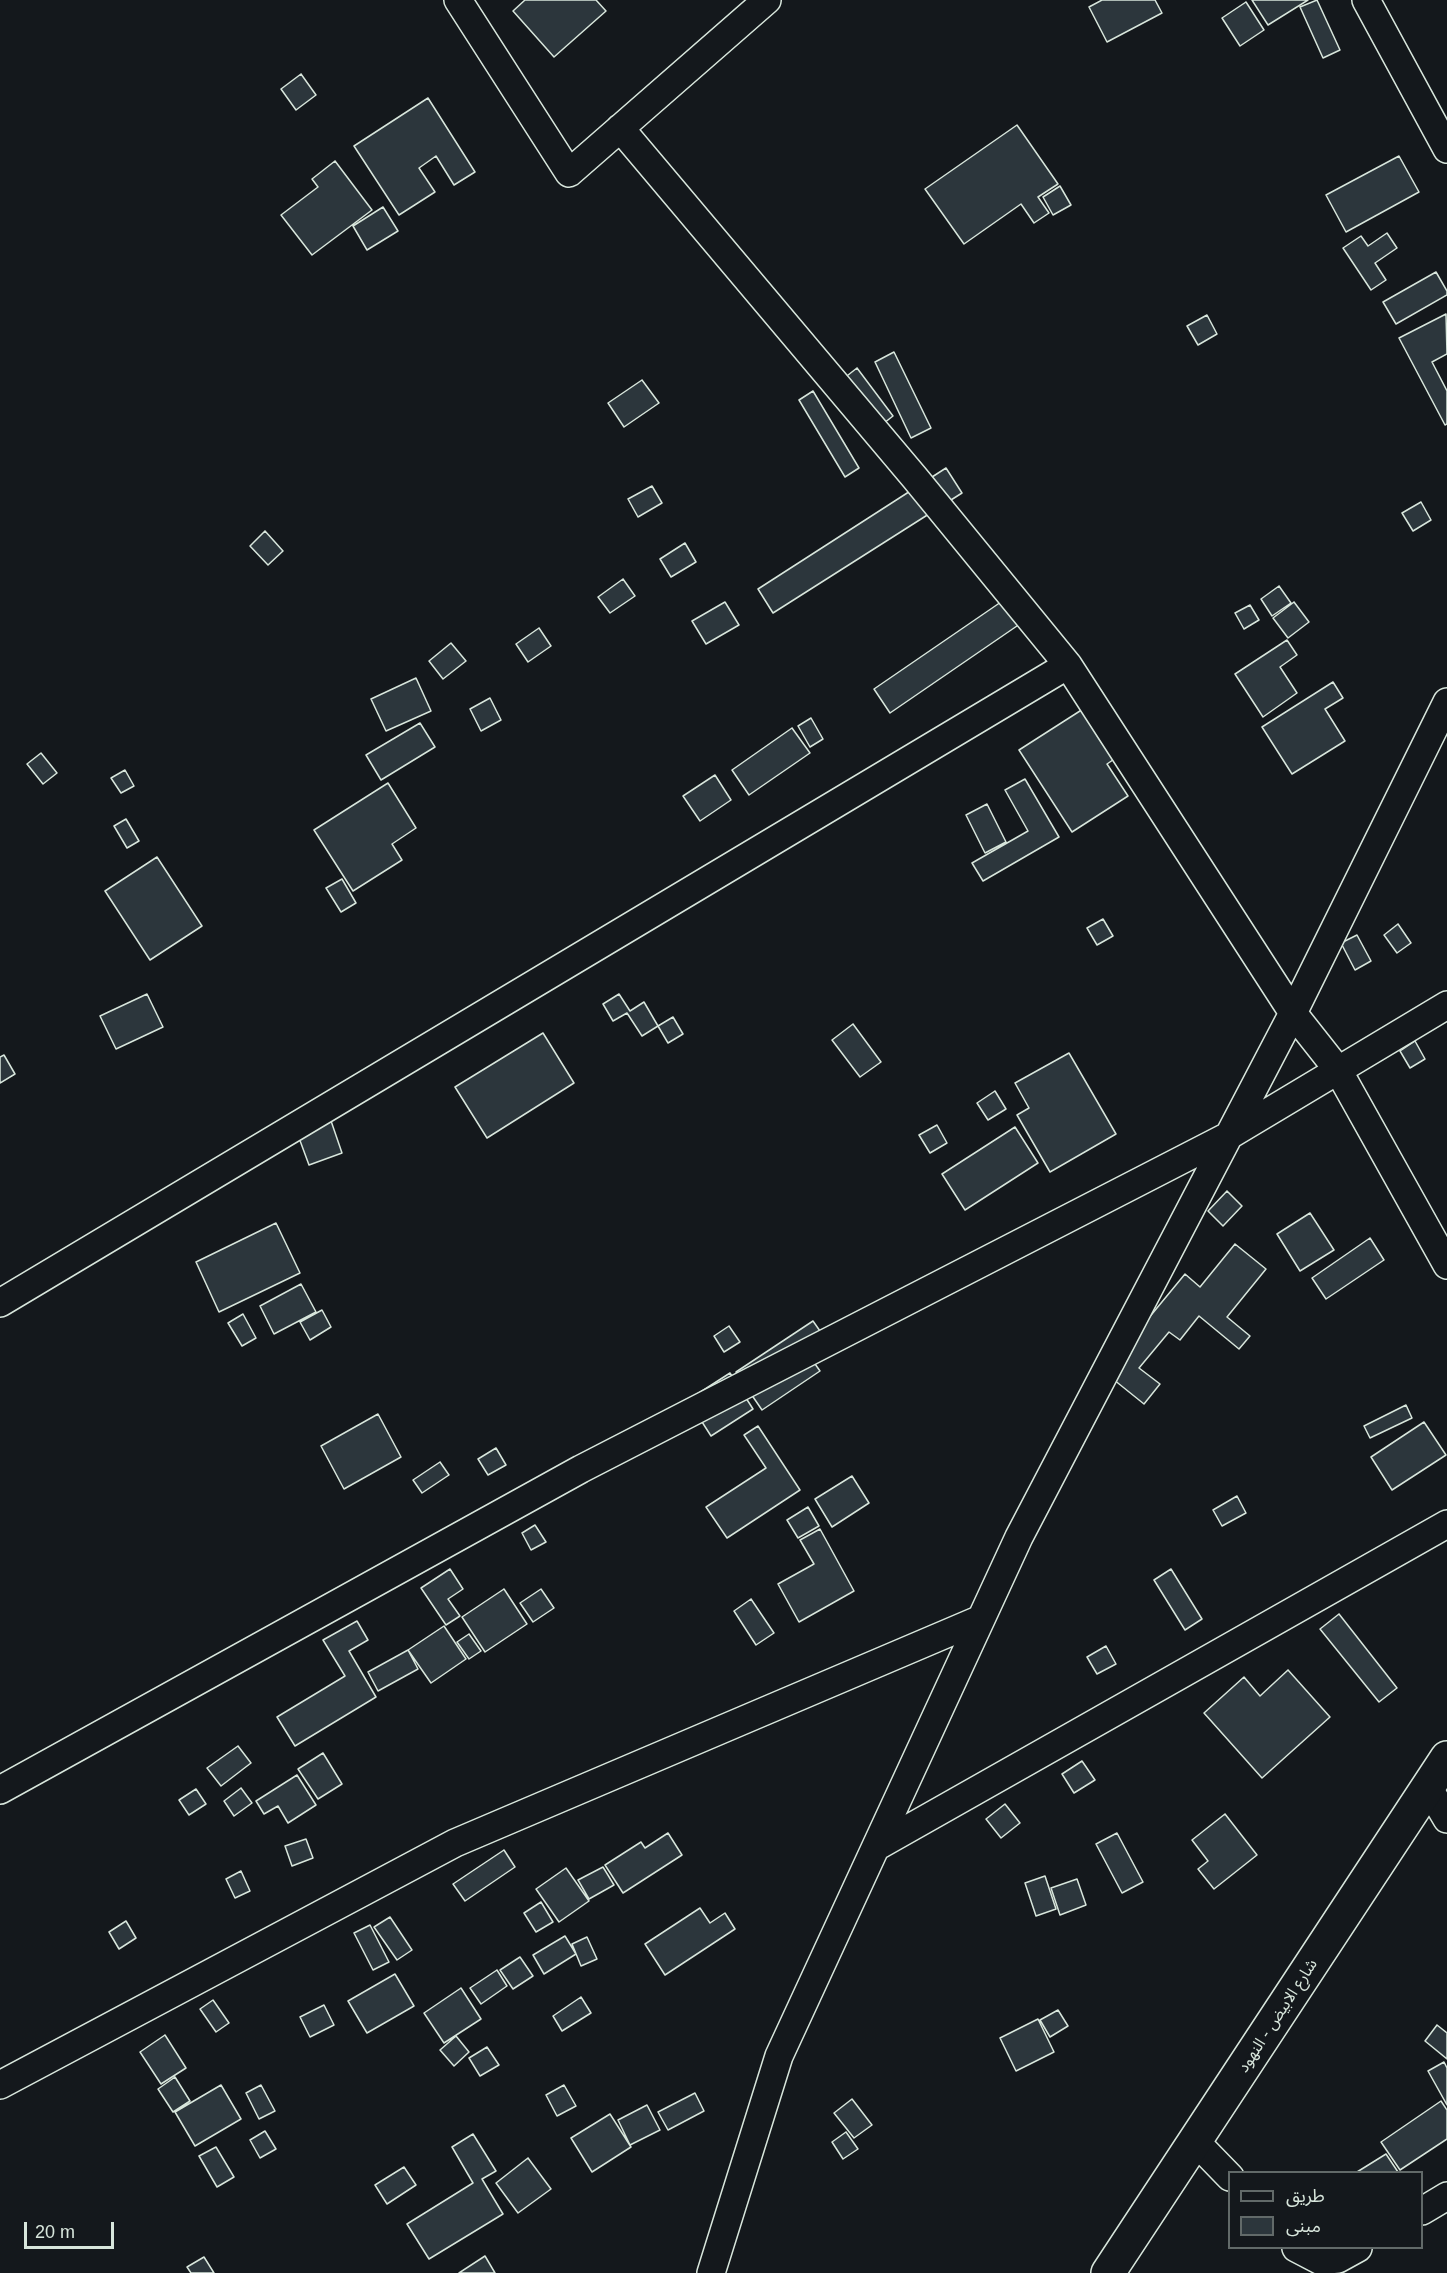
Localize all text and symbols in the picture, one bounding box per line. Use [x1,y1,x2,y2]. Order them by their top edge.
street label: شارع الابيض - النهود [1234,1956,1322,2076]
legend [1228,2171,1423,2249]
text: طريق [1286,2186,1325,2206]
scale bar [27,2210,117,2248]
text: مبنى [1286,2216,1321,2236]
text: 20 m [35,2222,75,2242]

